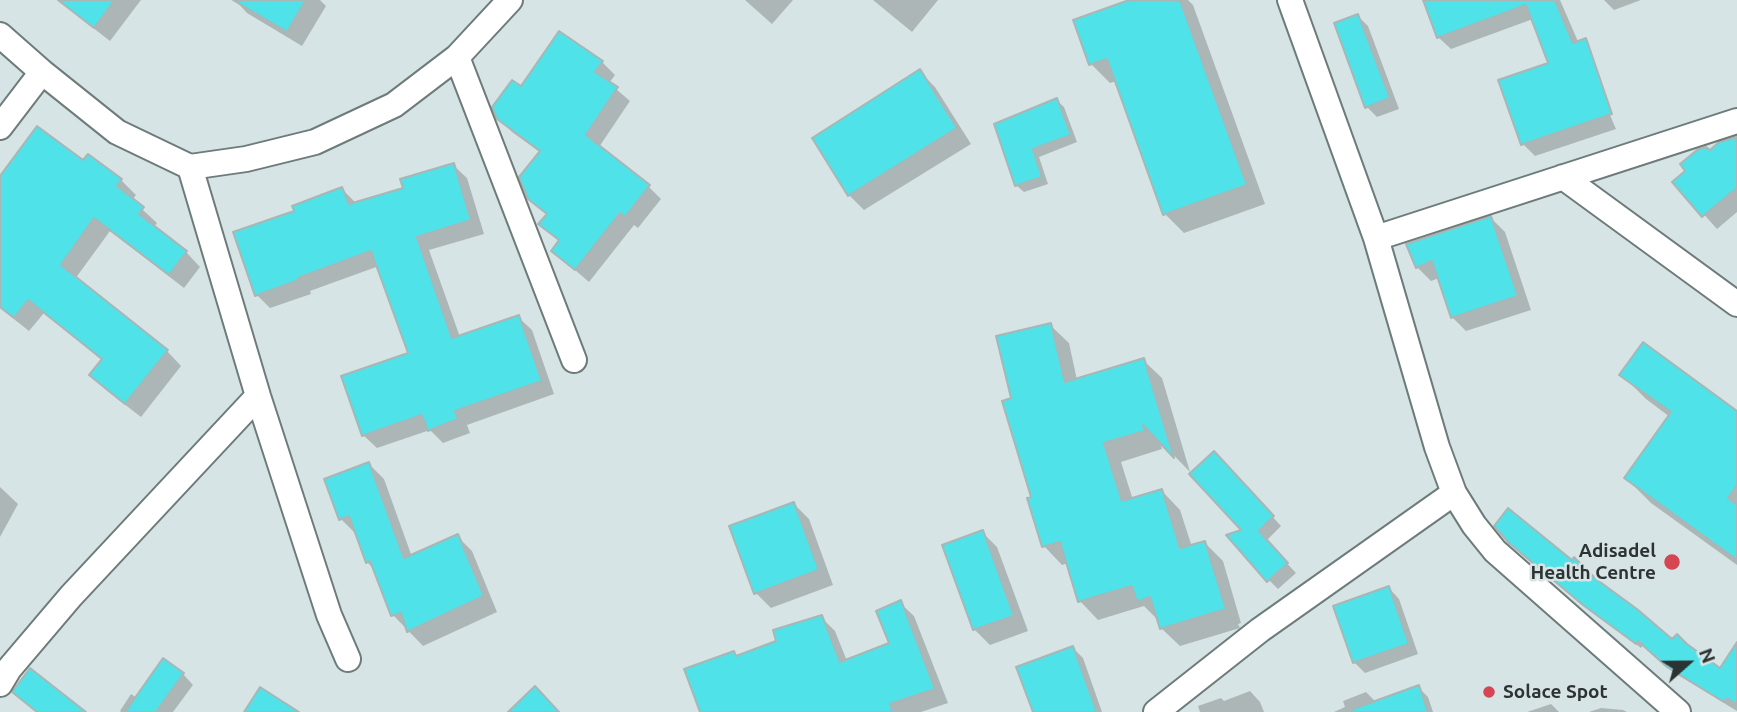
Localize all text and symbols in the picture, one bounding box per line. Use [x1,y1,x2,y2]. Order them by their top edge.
place label: Adisadel Health Centre [1531,540,1656,584]
marker: Adisadel Health Centre [1662,552,1682,572]
north arrow [1653,628,1723,698]
text: N [1695,645,1720,666]
place label: Solace Spot [1503,681,1608,703]
marker: Solace Spot [1481,684,1497,700]

